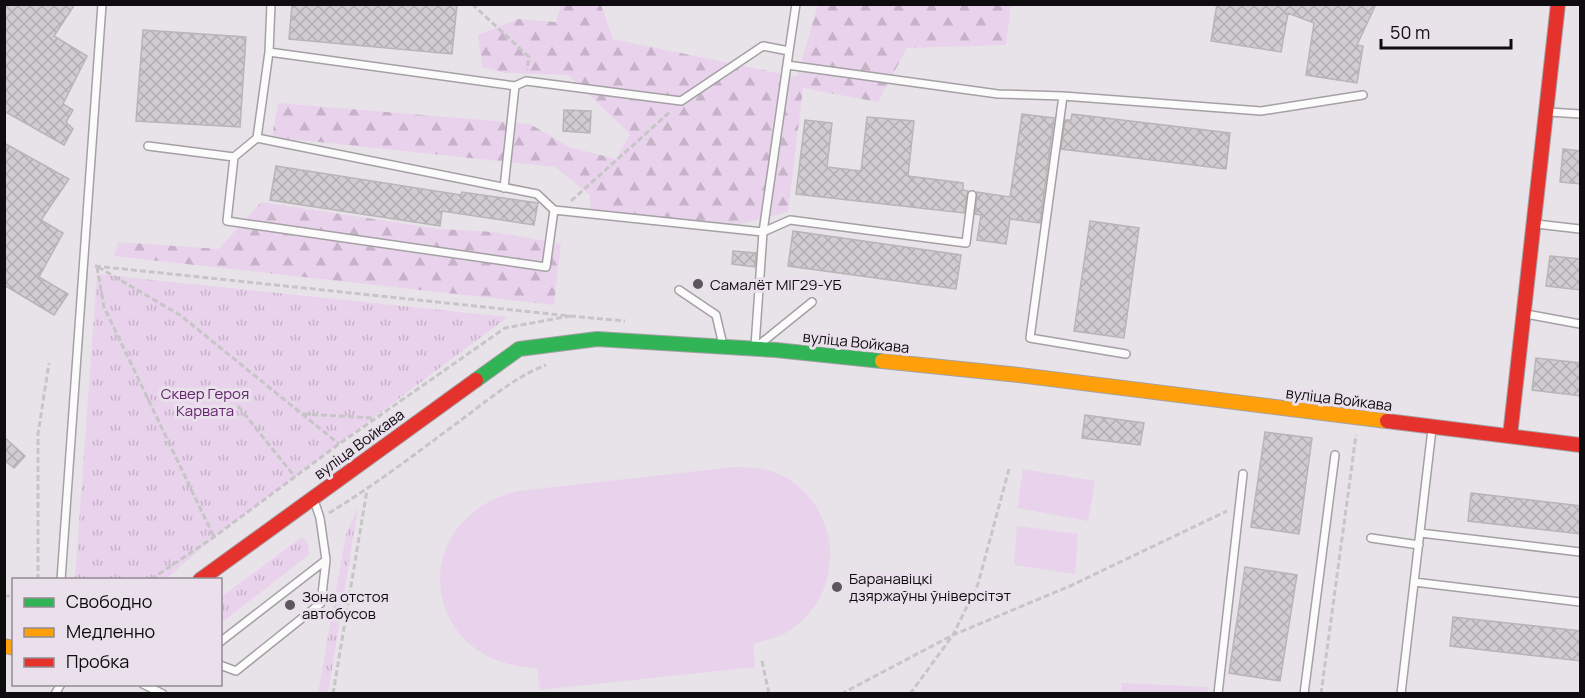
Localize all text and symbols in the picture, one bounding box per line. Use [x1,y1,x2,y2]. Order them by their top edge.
scale bar [1381,12,1512,50]
text: 50 m [1390,20,1430,44]
place label: Самалёт МІГ29-УБ [710,274,842,295]
marker: Самалёт МІГ29-УБ [691,277,705,291]
street label: вуліца Войкава [802,326,910,358]
street label: вуліца Войкава [1285,382,1393,416]
park label: Сквер Героя Карвата [161,383,249,421]
street label: вуліца Войкава [309,404,409,484]
place label: Баранавіцкі дзяржаўны ўніверсітэт [849,568,1011,606]
legend [12,578,222,686]
marker: Баранавіцкі дзяржаўны ўніверсітэт [830,580,844,594]
place label: Зона отстоя автобусов [302,586,389,624]
text: Свободно [66,589,152,613]
marker: Зона отстоя автобусов [283,598,297,612]
text: Медленно [66,619,155,643]
text: Пробка [66,649,129,673]

